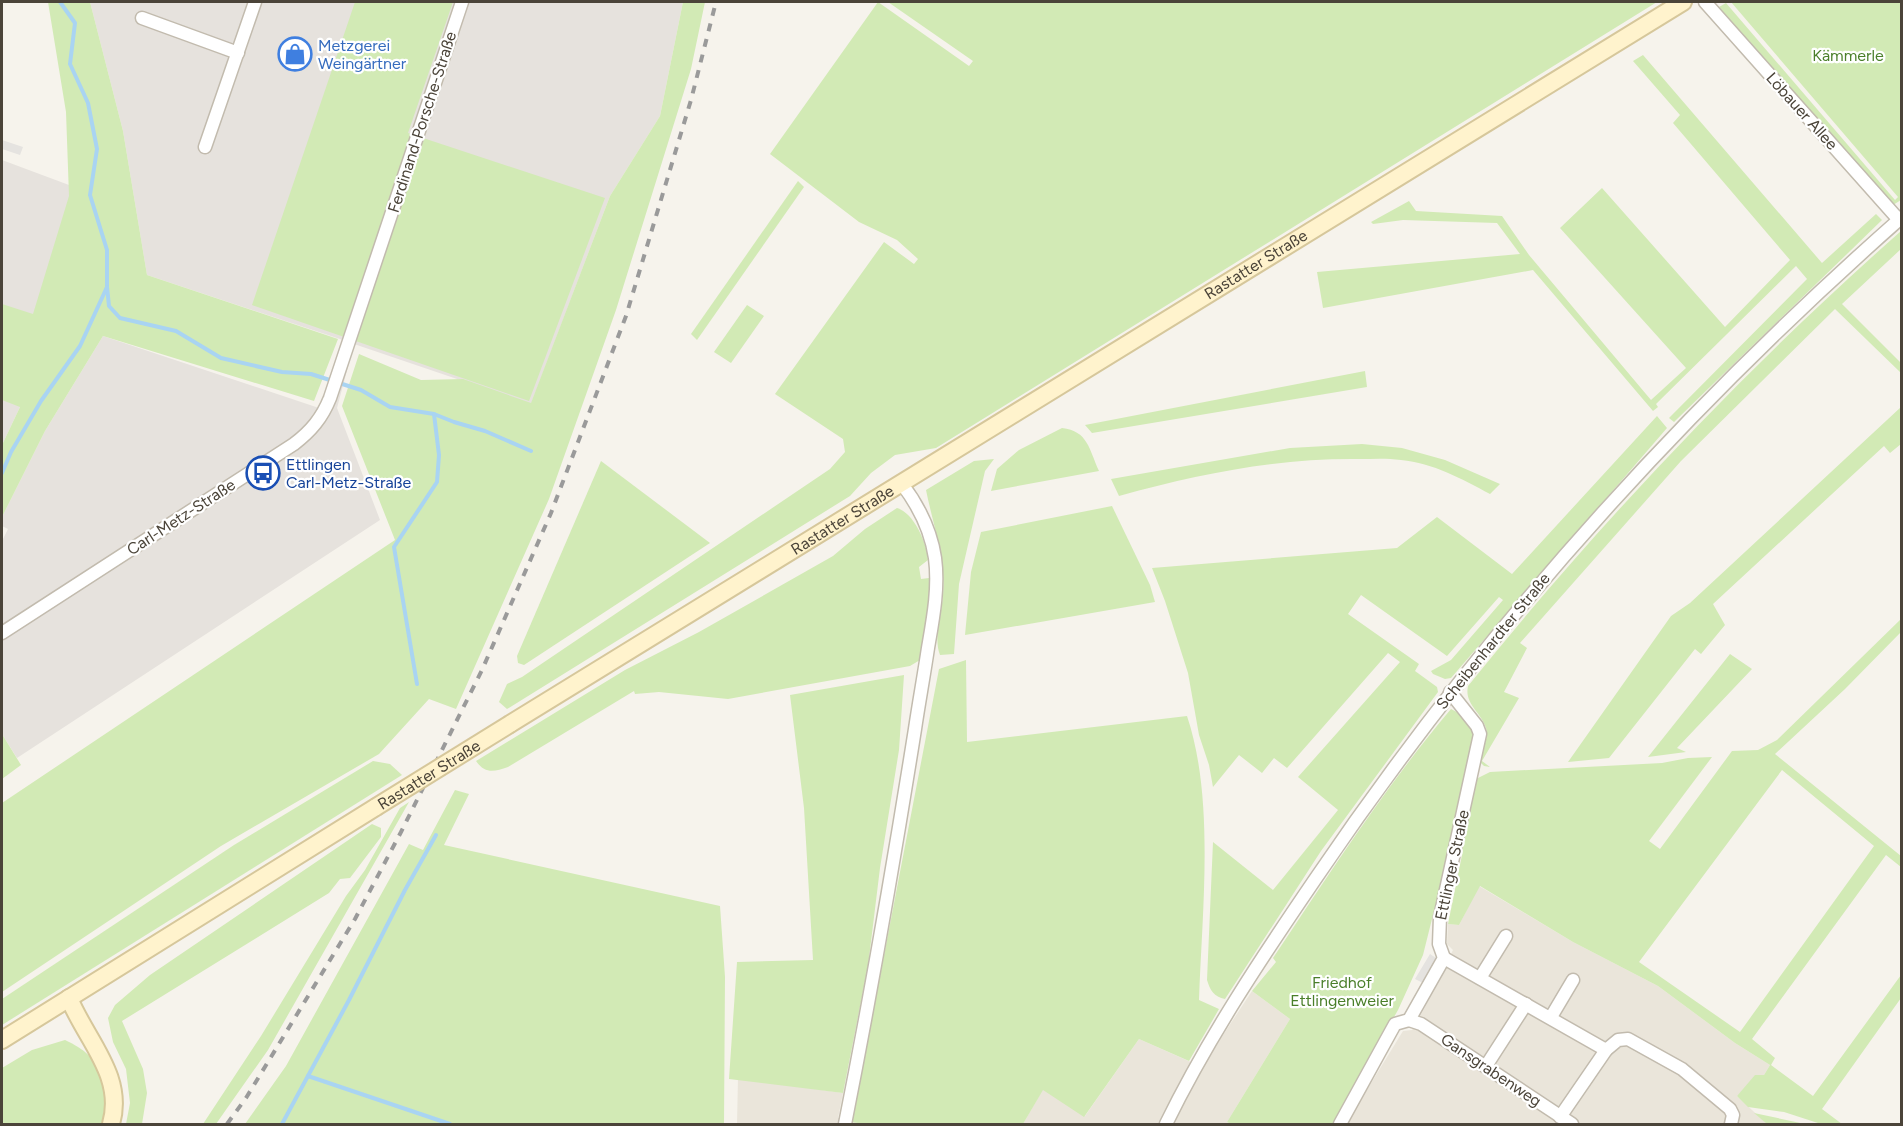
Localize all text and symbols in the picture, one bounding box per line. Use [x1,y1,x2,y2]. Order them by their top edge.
street label: Ferdinand-Porsche-Straße [384,29,460,215]
shop icon: Metzgerei Weingärtner [277,36,313,72]
place label: Metzgerei Weingärtner [318,36,407,73]
park label: Kämmerle [1812,46,1884,65]
street label: Löbauer Allee [1762,68,1842,154]
street label: Rastatter Straße [1201,225,1311,303]
bus stop icon: Ettlingen Carl-Metz-Straße [245,455,281,491]
place label: Ettlingen Carl-Metz-Straße [286,455,412,492]
street label: Carl-Metz-Straße [123,475,239,559]
street label: Rastatter Straße [787,481,897,558]
street label: Scheibenhardter Straße [1432,569,1554,713]
street label: Rastatter Straße [374,735,484,813]
street label: Ettlinger Straße [1431,808,1473,922]
park label: Friedhof Ettlingenweier [1290,973,1394,1010]
street label: Gansgrabenweg [1437,1029,1545,1111]

